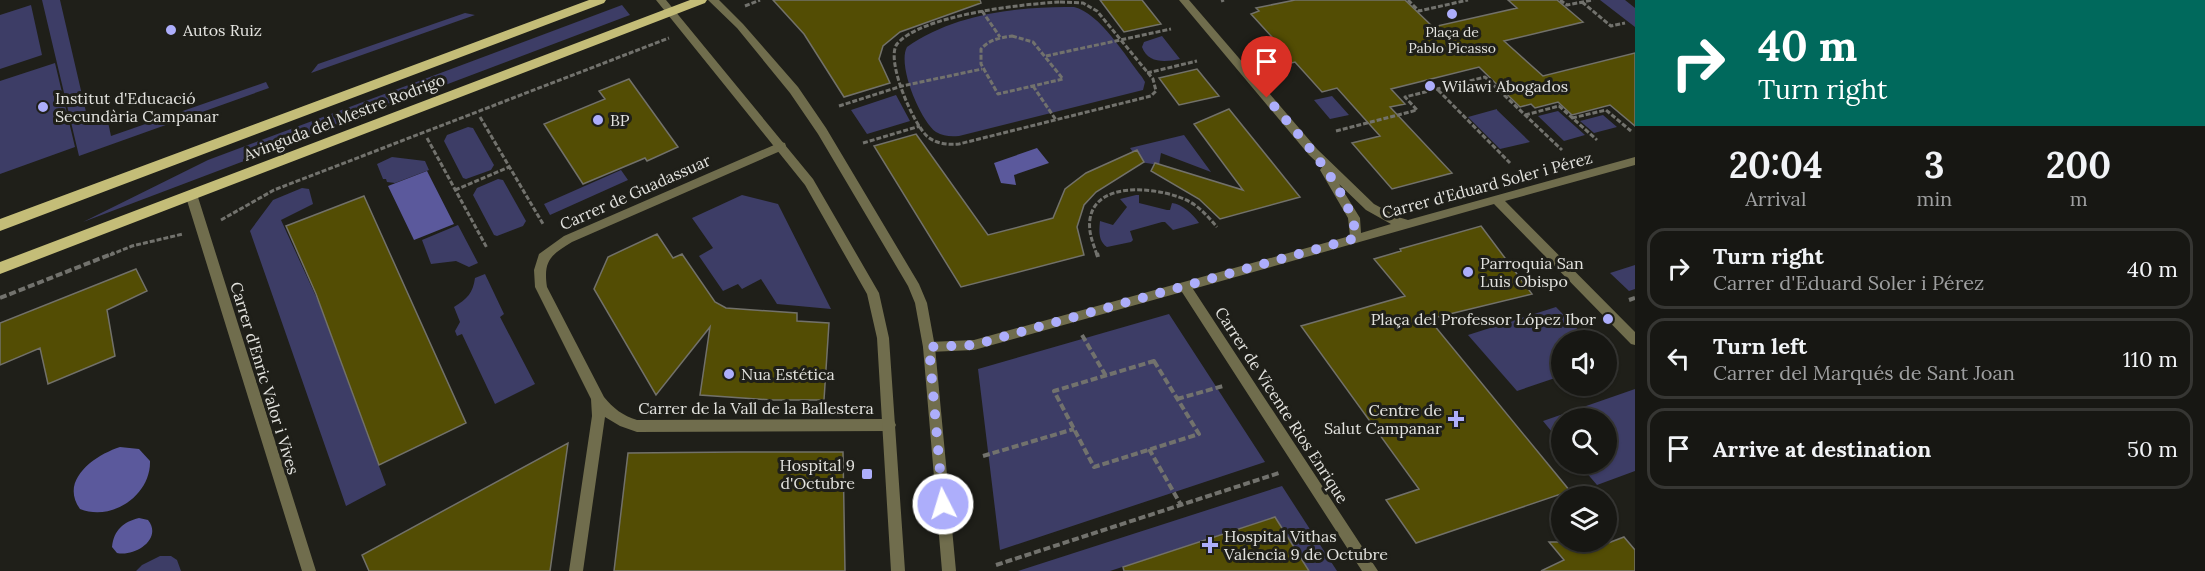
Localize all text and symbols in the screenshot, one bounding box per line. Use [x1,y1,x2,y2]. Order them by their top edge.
marker: Plaça de Pablo Picasso [1445,7,1459,21]
text: 40 m [1758,19,1857,73]
place label: Autos Ruiz [182,20,262,40]
marker: Autos Ruiz [164,23,178,37]
place label: Plaça de Pablo Picasso [1408,23,1496,57]
icon: right [1659,24,1737,102]
pin [1241,36,1292,98]
icon: arrive [1250,45,1283,78]
street label: Avinguda del Mestre Rodrigo [240,69,448,165]
text: Turn right [1758,72,1887,106]
place label: Wilawi Abogados [1442,76,1568,96]
marker: Wilawi Abogados [1423,79,1437,93]
place label: Institut d'Educació Secundària Campanar [55,88,219,126]
marker: Institut d'Educació Secundària Campanar [36,100,50,114]
place label: BP [610,110,630,130]
marker: BP [591,113,605,127]
text: 20:04 [1729,142,1823,188]
text: 3 [1924,142,1944,188]
text: 200 [2046,142,2111,188]
street label: Carrer d'Eduard Soler i Pérez [1380,147,1594,223]
street label: Carrer de Guadassuar [557,150,713,234]
text: Arrival [1745,186,1806,211]
text: min [1917,186,1952,211]
text: m [2070,186,2088,211]
text: Turn right [1713,242,1824,270]
icon: right [1662,252,1695,285]
place label: Parroquia San Luis Obispo [1480,253,1584,291]
text: 40 m [2127,255,2178,283]
marker: Parroquia San Luis Obispo [1461,265,1475,279]
text: Carrer d'Eduard Soler i Pérez [1713,270,1984,295]
street label: Carrer d'Enric Valor i Vives [226,279,304,477]
street label: Carrer de Vicente Rios Enrique [1211,303,1353,507]
place label: Plaça del Professor López Ibor [1371,309,1596,329]
marker: Plaça del Professor López Ibor [1601,312,1615,326]
map controls [1551,330,1617,552]
button: sound [1551,330,1617,396]
text: Turn left [1713,332,1807,360]
icon: left [1662,342,1695,375]
text: 110 m [2123,345,2178,373]
text: Carrer del Marqués de Sant Joan [1713,360,2015,385]
place label: Nua Estética [741,364,835,384]
marker: Nua Estética [722,367,736,381]
street label: Carrer de la Vall de la Ballestera [638,398,874,418]
place label: Centre de Salut Campanar [1324,400,1442,438]
button: search [1551,408,1617,474]
marker: Centre de Salut Campanar [1447,410,1465,428]
icon: arrive [1662,432,1695,465]
text: Arrive at destination [1713,435,1931,463]
text: 50 m [2127,435,2178,463]
place label: Hospital 9 d'Octubre [780,455,855,493]
marker: Hospital 9 d'Octubre [860,467,874,481]
position arrow [911,472,975,536]
button: layers [1551,486,1617,552]
place label: Hospital Vithas Valencia 9 de Octubre [1223,526,1388,564]
marker: Hospital Vithas Valencia 9 de Octubre [1201,536,1219,554]

